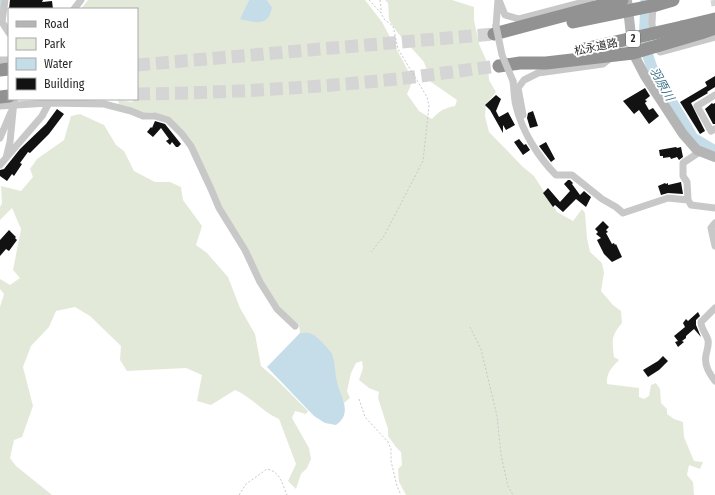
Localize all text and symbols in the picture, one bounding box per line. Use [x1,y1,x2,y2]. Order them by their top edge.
legend [8,8,138,100]
text: Road [44,17,69,31]
road number: 2 [626,31,640,47]
street label: 松永道路 [573,36,619,58]
text: Park [44,37,66,51]
text: Water [44,57,73,71]
water label: 羽原川 [647,65,678,105]
text: Building [44,77,85,91]

